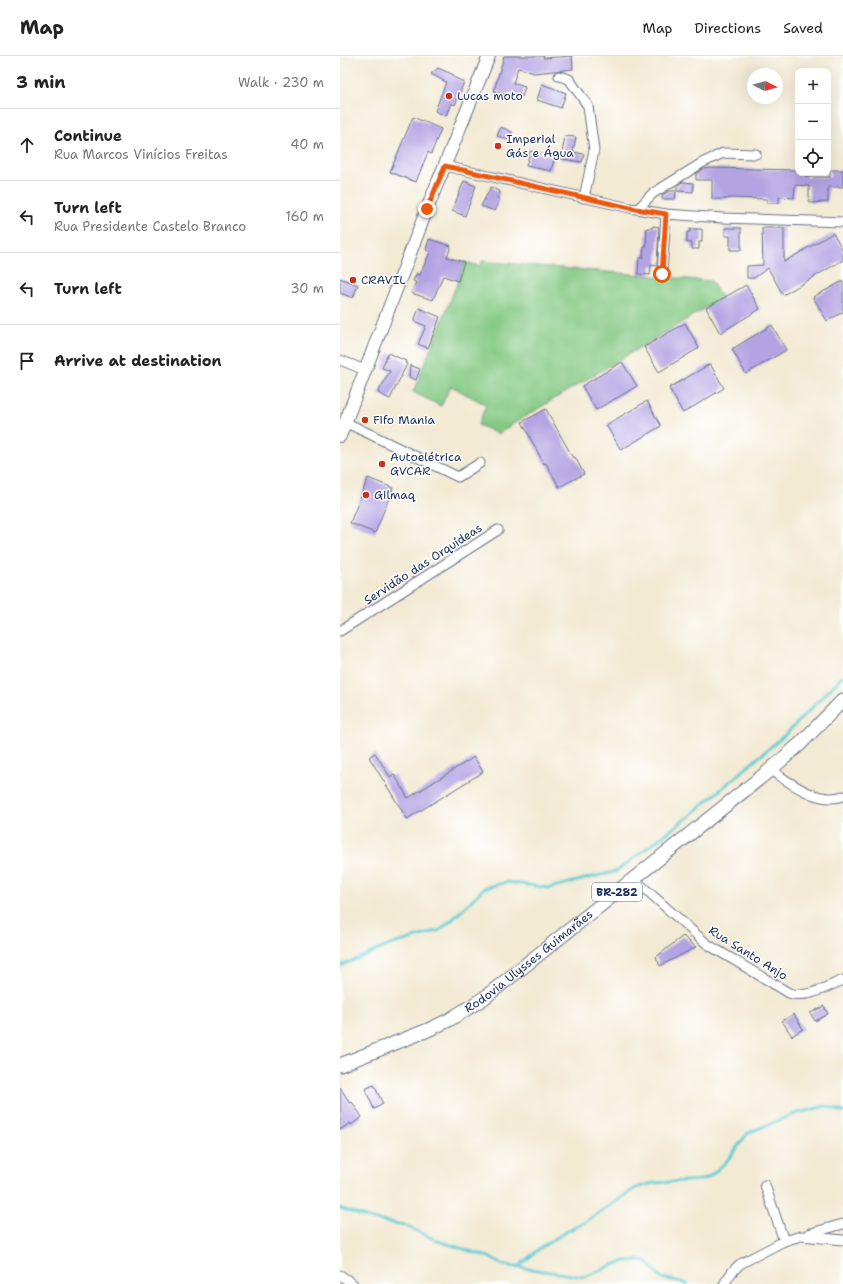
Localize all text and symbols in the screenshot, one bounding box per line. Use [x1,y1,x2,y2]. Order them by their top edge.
text: Map [20,15,64,40]
text: Map [643,19,673,37]
text: Directions [695,19,761,37]
text: Saved [783,19,823,37]
north arrow [747,68,783,104]
map controls [795,68,831,176]
button: + [795,68,831,104]
text: 3 min [16,71,66,93]
text: Walk · 230 m [238,74,324,91]
place label: Lucas moto [457,88,523,104]
marker: Lucas moto [444,91,454,101]
button: − [795,104,831,140]
text: Continue [54,126,122,146]
place label: Imperial Gás e Água [506,131,574,161]
icon: ahead [16,134,38,156]
text: 40 m [290,136,324,153]
button: locate [795,140,831,176]
marker: Imperial Gás e Água [493,141,503,151]
text: Rua Marcos Vinícios Freitas [54,146,228,163]
text: Turn left [54,198,122,218]
route end [418,200,436,218]
icon: left [16,206,38,228]
text: 160 m [286,208,324,225]
text: Rua Presidente Castelo Branco [54,218,246,235]
route start [653,265,671,283]
place label: CRAVIL [361,272,406,288]
marker: CRAVIL [348,275,358,285]
icon: left [16,278,38,300]
text: Turn left [54,279,122,299]
text: 30 m [290,280,324,297]
icon: arrive [16,350,38,372]
text: Arrive at destination [54,351,222,371]
place label: Fifo Mania [373,412,436,428]
marker: Fifo Mania [360,415,370,425]
place label: Autoelétrica GVCAR [390,449,462,479]
marker: Autoelétrica GVCAR [377,459,387,469]
place label: Gilmaq [374,487,416,503]
marker: Gilmaq [361,490,371,500]
street label: Servidão das Orquídeas [361,520,485,608]
road number: BR-282 [592,883,642,901]
street label: Rodovia Ulysses Guimarães [461,906,596,1016]
street label: Rua Santo Anjo [706,922,790,984]

